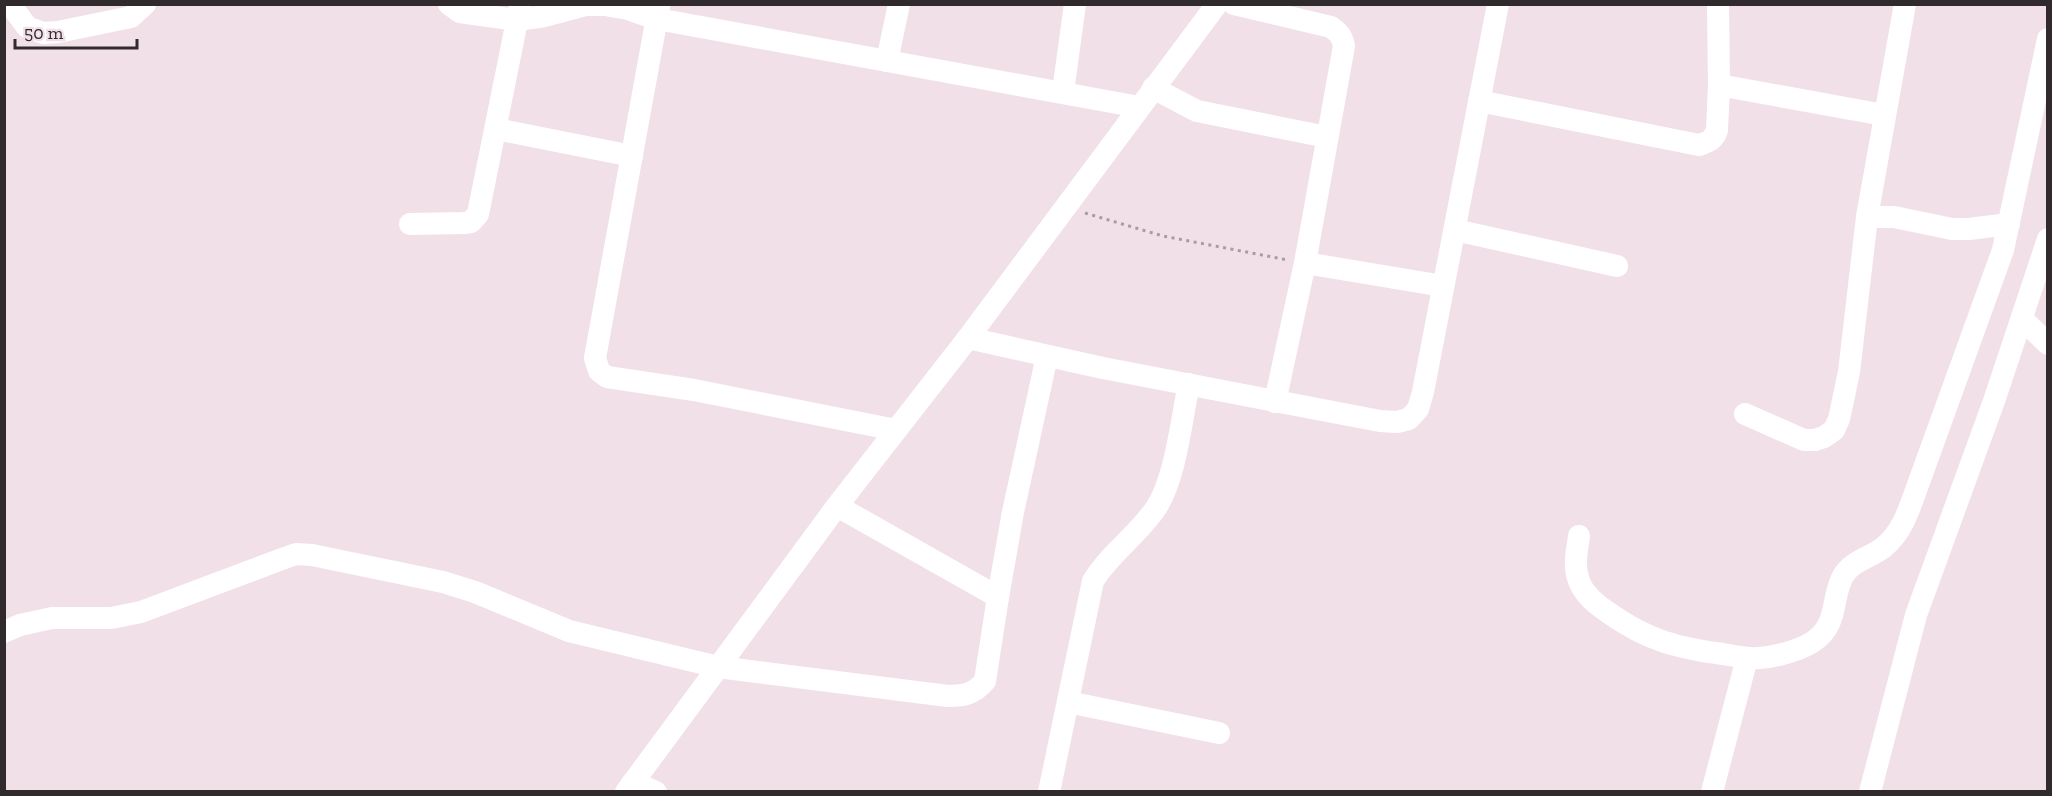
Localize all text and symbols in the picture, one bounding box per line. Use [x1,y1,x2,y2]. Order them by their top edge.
scale bar [15,12,136,50]
text: 50 m [24,22,64,44]

